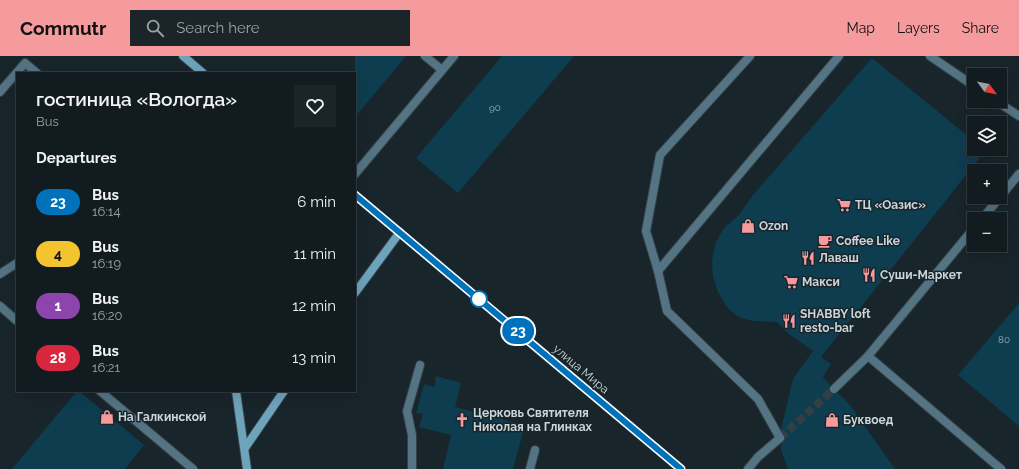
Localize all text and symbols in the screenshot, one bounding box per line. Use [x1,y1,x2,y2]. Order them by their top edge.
search box [130,10,410,46]
text: Commutr [20,17,106,39]
icon: search [144,17,166,39]
text: Search here [176,19,260,37]
text: Map [847,20,875,36]
text: Layers [897,20,940,36]
text: Share [962,20,999,36]
north arrow [967,68,1007,108]
map controls [967,68,1007,252]
button: heart [294,85,336,127]
text: гостиница «Вологда» [36,88,237,110]
house number: 90 [489,102,501,113]
text: Bus [36,114,59,129]
button: layers [967,116,1007,156]
text: Departures [36,149,117,167]
button: + [967,164,1007,204]
text: Bus [92,186,119,204]
text: 6 min [297,193,336,211]
text: 23 [50,194,66,210]
supermarket icon: ТЦ «Оазис» [836,197,852,213]
place label: ТЦ «Оазис» [855,198,926,212]
text: 16:14 [92,204,121,219]
button: − [967,212,1007,252]
shop icon: Ozon [740,218,756,234]
place label: Ozon [759,219,788,233]
cafe icon: Coffee Like [817,233,833,249]
place label: Coffee Like [836,234,900,248]
text: Bus [92,238,119,256]
text: 11 min [294,245,336,263]
text: 4 [54,246,62,262]
restaurant icon: Лаваш [800,250,816,266]
place label: Лаваш [819,251,859,265]
text: 16:19 [92,256,121,271]
restaurant icon: Суши-Маркет [861,267,877,283]
place label: Суши-Маркет [880,268,962,282]
supermarket icon: Макси [783,274,799,290]
place label: Макси [802,275,840,289]
text: Bus [92,290,119,308]
unlabelled marker [470,290,488,308]
text: 12 min [292,297,336,315]
text: 1 [55,298,61,314]
place label: SHABBY loft resto-bar [800,307,871,335]
text: 16:20 [92,308,123,323]
restaurant icon: SHABBY loft resto-bar [781,313,797,329]
line badge: 23 [500,318,536,344]
text: 23 [510,323,526,339]
house number: 80 [998,334,1010,345]
text: Bus [92,342,119,360]
street label: улица Мира [550,342,612,396]
text: 13 min [292,349,336,367]
text: 28 [50,350,66,366]
text: 16:21 [92,360,120,375]
place label: Церковь Святителя Николая на Глинках [473,406,593,434]
shop icon: На Галкинской [99,409,115,425]
place label: На Галкинской [118,410,206,424]
church icon: Церковь Святителя Николая на Глинках [454,412,470,428]
shop icon: Буквоед [824,412,840,428]
place label: Буквоед [843,413,894,427]

